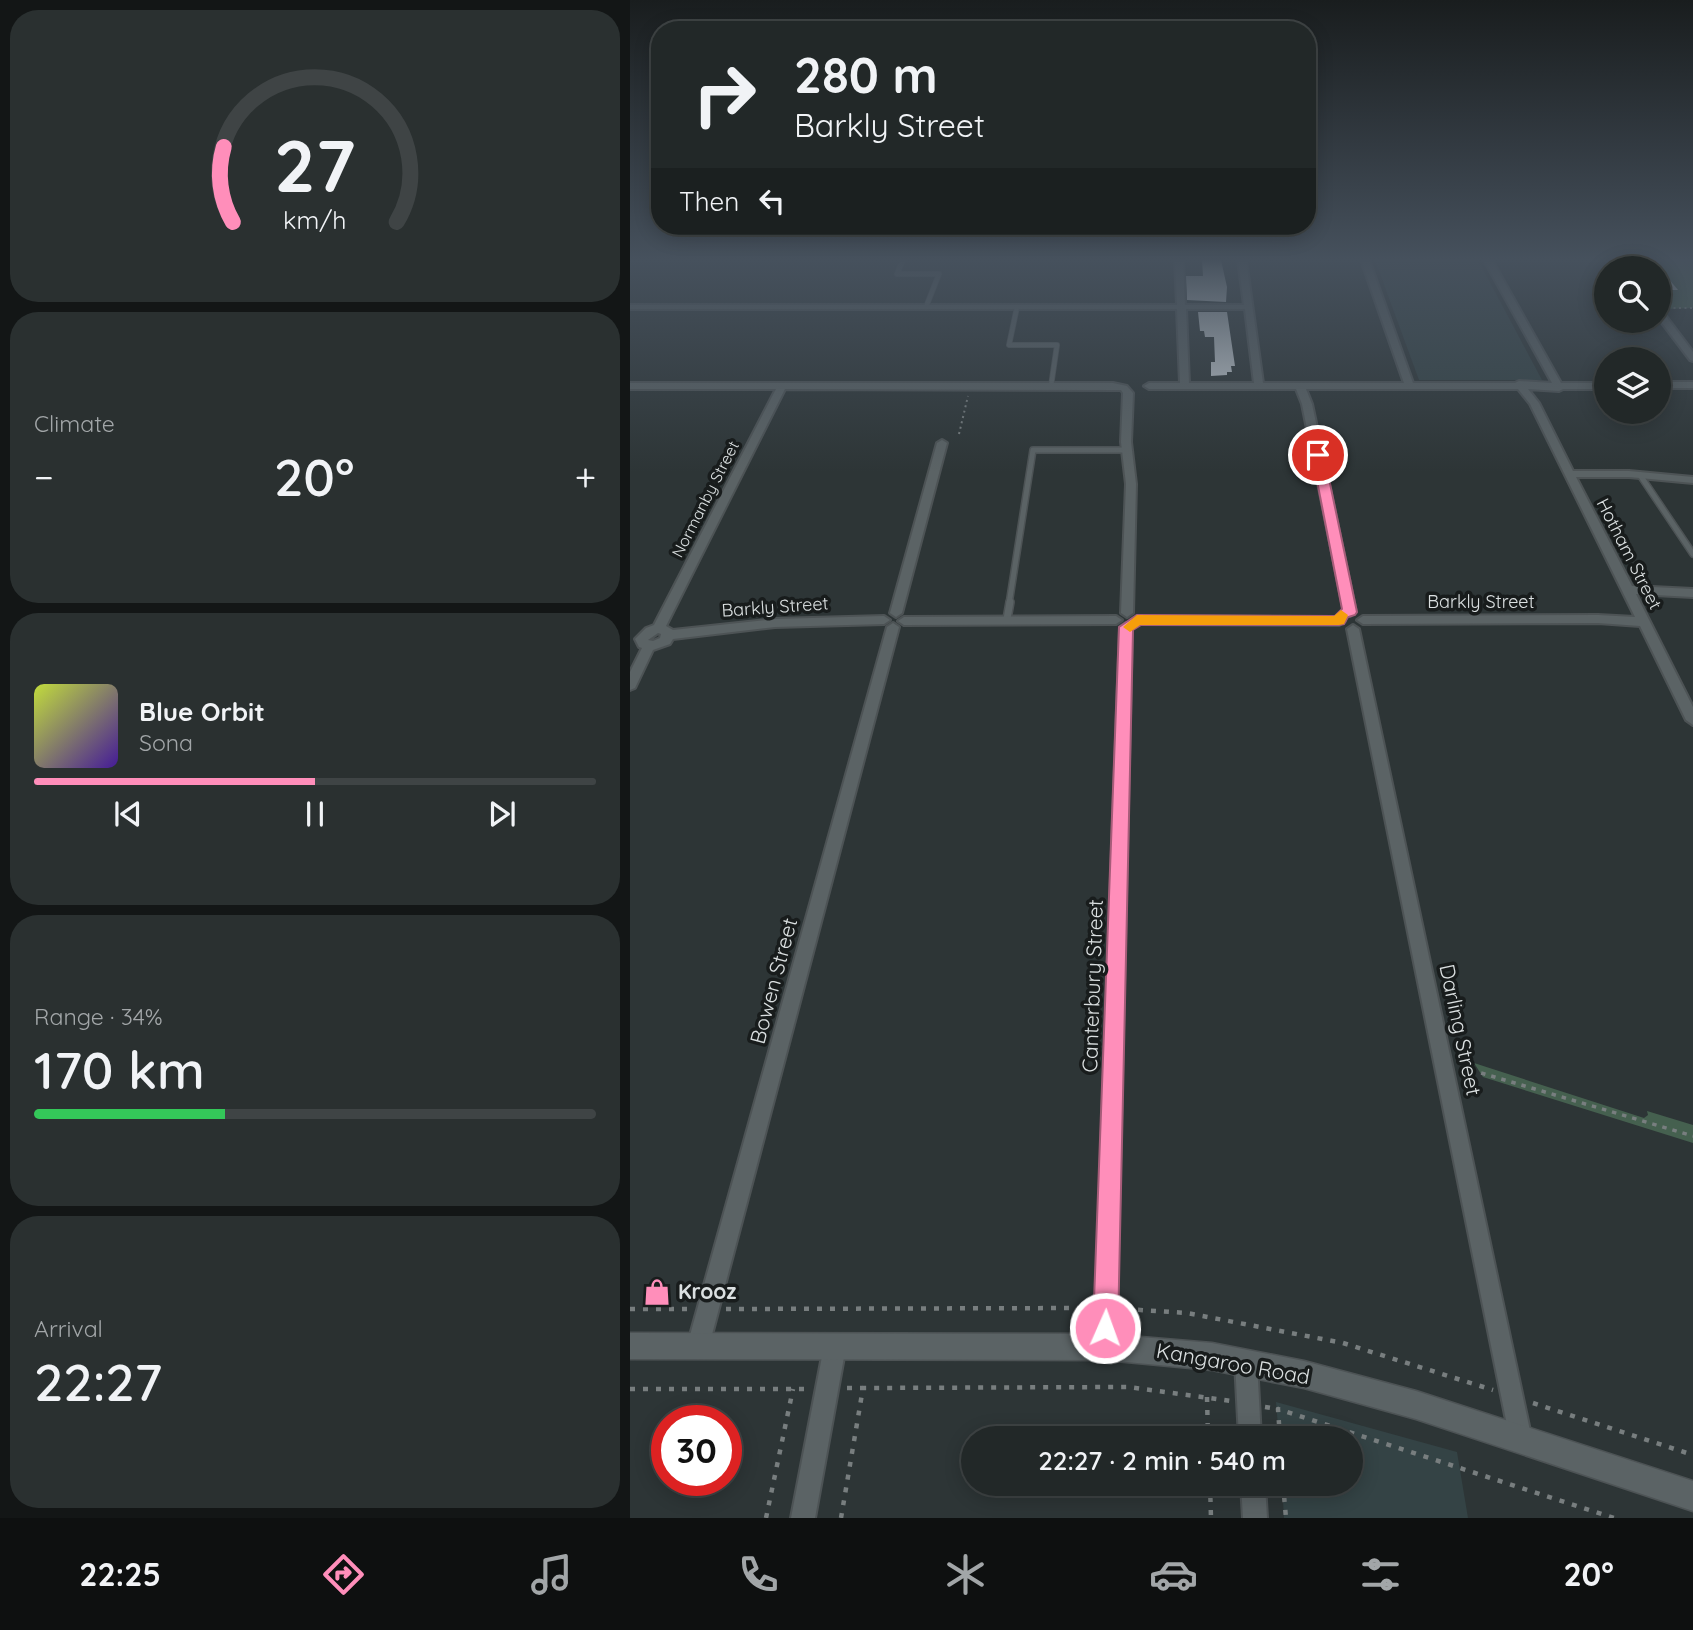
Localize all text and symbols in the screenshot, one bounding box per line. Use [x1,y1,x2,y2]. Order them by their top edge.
text: 280 m [794,44,938,105]
icon: right [679,49,770,140]
text: Barkly Street [794,105,985,145]
text: 27 [274,119,356,210]
icon: left [753,182,791,220]
text: Then [679,185,739,218]
text: km/h [283,204,347,235]
map controls [1594,256,1671,424]
button: search [1594,256,1671,333]
button: layers [1594,347,1671,424]
text: Climate [34,409,115,438]
pin [1288,425,1348,485]
icon: arrive [1299,436,1337,474]
street label: Normanby Street [667,437,743,561]
text: 20° [274,444,354,509]
text: − [34,453,54,501]
text: + [575,453,596,501]
street label: Hotham Street [1592,494,1667,613]
street label: Barkly Street [1427,590,1535,613]
street label: Barkly Street [721,591,829,622]
text: Blue Orbit [139,695,265,728]
text: Sona [139,728,193,757]
icon: previous [109,795,147,833]
icon: pause [296,795,334,833]
icon: next [483,795,521,833]
street label: Canterbury Street [1076,899,1108,1073]
street label: Bowen Street [744,915,802,1047]
street label: Darling Street [1434,962,1488,1098]
text: Range · 34% [34,1002,163,1031]
text: 170 km [34,1037,205,1102]
shop icon: Krooz [642,1277,672,1307]
place label: Krooz [678,1278,736,1304]
position arrow [1068,1291,1142,1365]
text: Arrival [34,1314,103,1343]
street label: Kangaroo Road [1154,1337,1312,1389]
text: 22:27 [34,1349,162,1414]
speed limit sign: 30 [651,1405,742,1496]
text: 22:27 · 2 min · 540 m [1038,1444,1286,1477]
icon: directions [319,1550,368,1599]
icon: music [527,1550,576,1599]
icon: phone [734,1550,783,1599]
icon: climate [941,1550,990,1599]
icon: car [1149,1550,1198,1599]
icon: filters [1356,1550,1405,1599]
text: 22:25 [79,1554,161,1594]
text: 20° [1563,1554,1614,1594]

